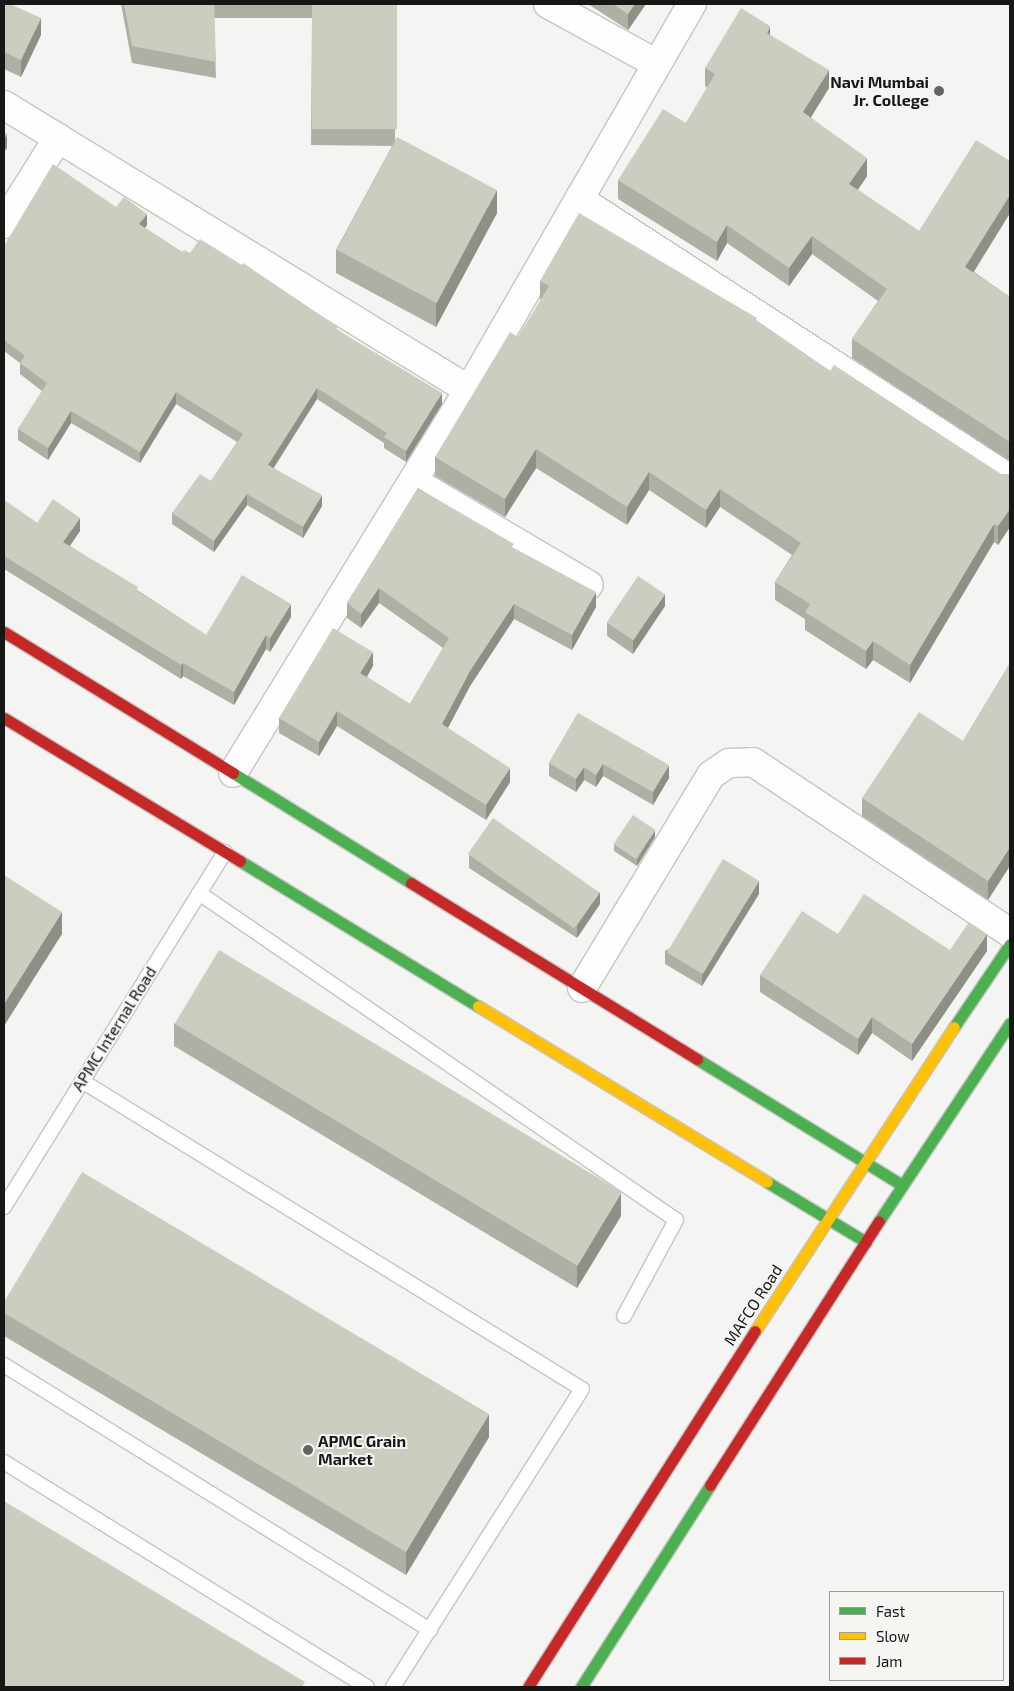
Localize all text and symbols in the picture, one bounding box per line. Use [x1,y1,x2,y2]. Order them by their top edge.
place label: Navi Mumbai Jr. College [830,72,929,110]
marker: Navi Mumbai Jr. College [933,85,945,97]
street label: APMC Internal Road [68,963,160,1095]
street label: MAFCO Road [720,1261,786,1349]
place label: APMC Grain Market [318,1431,406,1469]
marker: APMC Grain Market [302,1444,314,1456]
legend [829,1591,1004,1681]
text: Fast [876,1602,905,1620]
text: Slow [876,1627,910,1645]
text: Jam [876,1652,902,1670]

